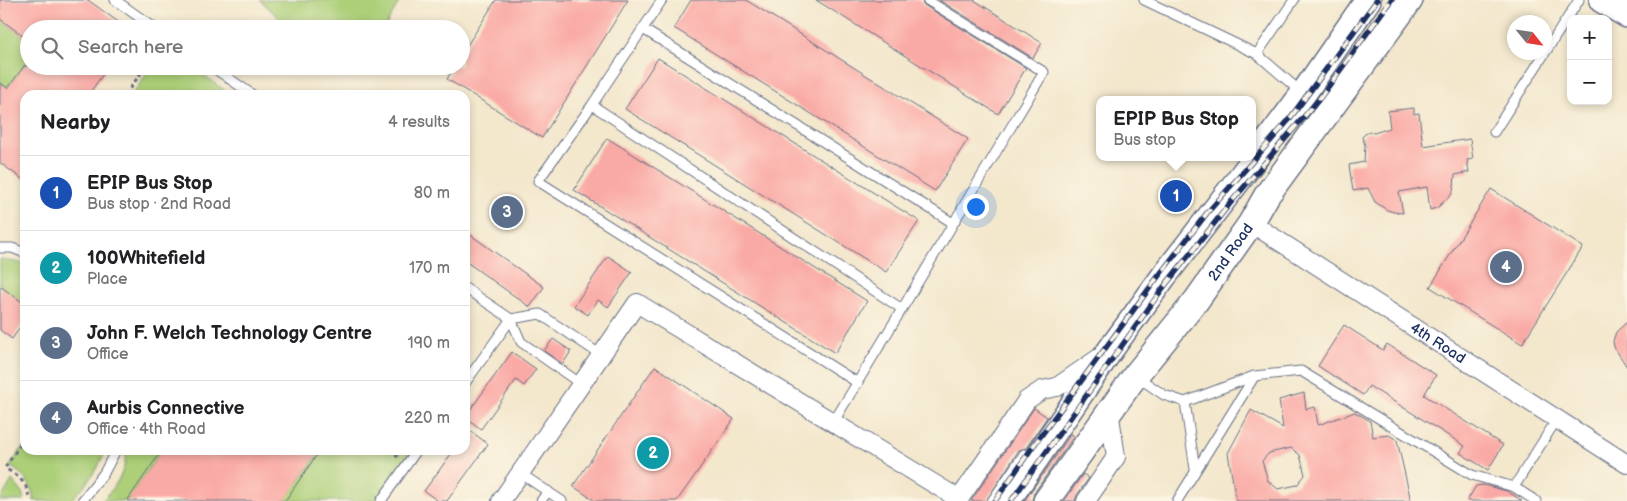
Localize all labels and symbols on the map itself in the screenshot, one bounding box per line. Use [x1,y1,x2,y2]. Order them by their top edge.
north arrow [1507,15,1552,60]
pin: 1 [1160,177,1192,215]
pin: 3 [491,193,523,231]
your location [963,194,989,220]
street label: 2nd Road [1204,219,1257,285]
pin: 4 [1490,248,1522,286]
street label: 4th Road [1406,318,1469,368]
pin: 2 [637,434,669,472]

